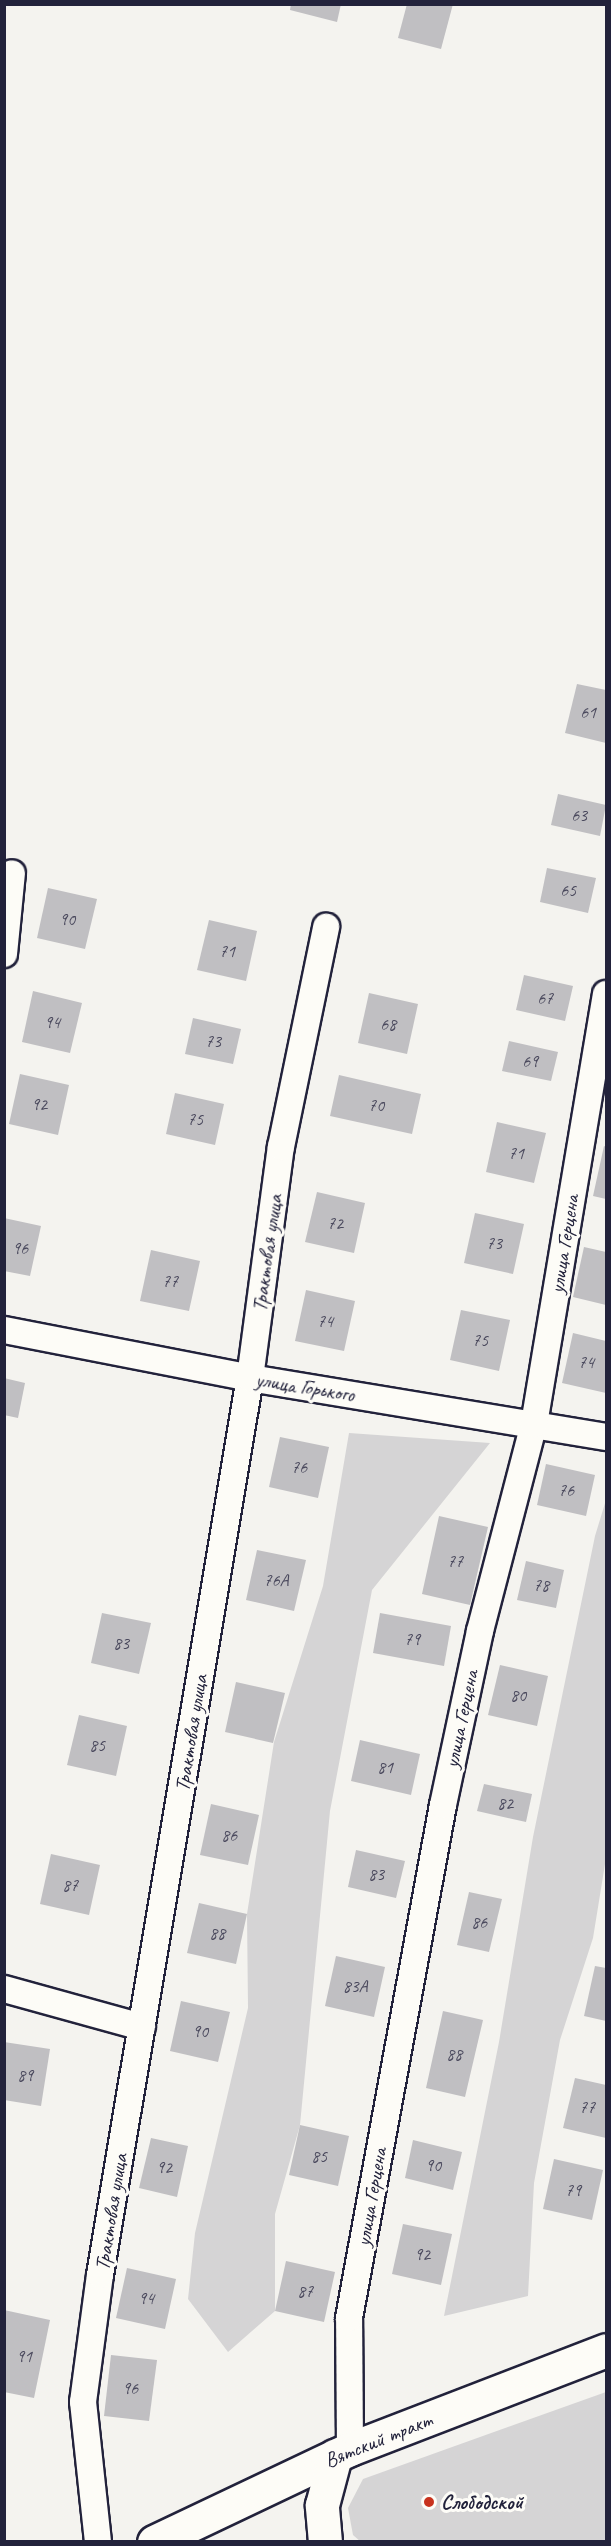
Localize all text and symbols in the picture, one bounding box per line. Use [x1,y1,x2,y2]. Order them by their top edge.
house number: 61 [580,701,596,723]
house number: 63 [571,804,587,826]
house number: 65 [560,879,576,901]
house number: 90 [59,908,75,930]
house number: 71 [219,940,235,962]
house number: 67 [537,987,553,1009]
house number: 94 [44,1011,60,1033]
house number: 68 [380,1013,396,1035]
house number: 73 [205,1030,221,1052]
house number: 69 [522,1050,538,1072]
house number: 92 [31,1093,47,1115]
house number: 70 [368,1094,384,1116]
house number: 75 [187,1108,203,1130]
house number: 71 [508,1142,524,1164]
street label: Трактовая улица [246,1192,288,1314]
street label: улица Герцена [544,1193,584,1295]
house number: 72 [327,1212,343,1234]
house number: 73 [486,1232,502,1254]
house number: 96 [12,1237,28,1259]
house number: 77 [162,1270,178,1292]
house number: 74 [317,1310,333,1332]
house number: 75 [472,1329,488,1351]
house number: 74 [578,1351,594,1373]
street label: улица Горького [254,1367,356,1407]
house number: 76 [291,1456,307,1478]
house number: 76 [558,1479,574,1501]
house number: 77 [447,1550,463,1572]
house number: 76А [263,1569,289,1591]
house number: 78 [533,1574,549,1596]
house number: 79 [404,1628,420,1650]
house number: 83 [113,1632,129,1654]
street label: улица Герцена [438,1668,484,1770]
street label: Трактовая улица [169,1672,213,1794]
house number: 80 [510,1684,526,1706]
house number: 85 [89,1734,105,1756]
house number: 81 [377,1756,393,1778]
house number: 82 [497,1792,513,1814]
house number: 86 [221,1824,237,1846]
house number: 83 [368,1863,384,1885]
house number: 87 [62,1874,78,1896]
house number: 86 [471,1911,487,1933]
house number: 88 [209,1922,225,1944]
house number: 83А [342,1975,368,1997]
house number: 90 [192,2020,208,2042]
house number: 88 [446,2043,462,2065]
house number: 89 [17,2064,33,2086]
house number: 77 [579,2096,595,2118]
house number: 85 [311,2145,327,2167]
street label: улица Герцена [350,2146,392,2248]
street label: Трактовая улица [89,2151,133,2273]
house number: 90 [425,2154,441,2176]
house number: 92 [156,2156,172,2178]
house number: 79 [565,2179,581,2201]
house number: 92 [414,2243,430,2265]
house number: 87 [297,2280,313,2302]
house number: 94 [138,2287,154,2309]
house number: 91 [16,2345,32,2367]
house number: 96 [122,2377,138,2399]
street label: Вятский тракт [321,2407,435,2473]
place label: Слободской [441,2489,523,2515]
marker: Слободской [422,2495,436,2509]

